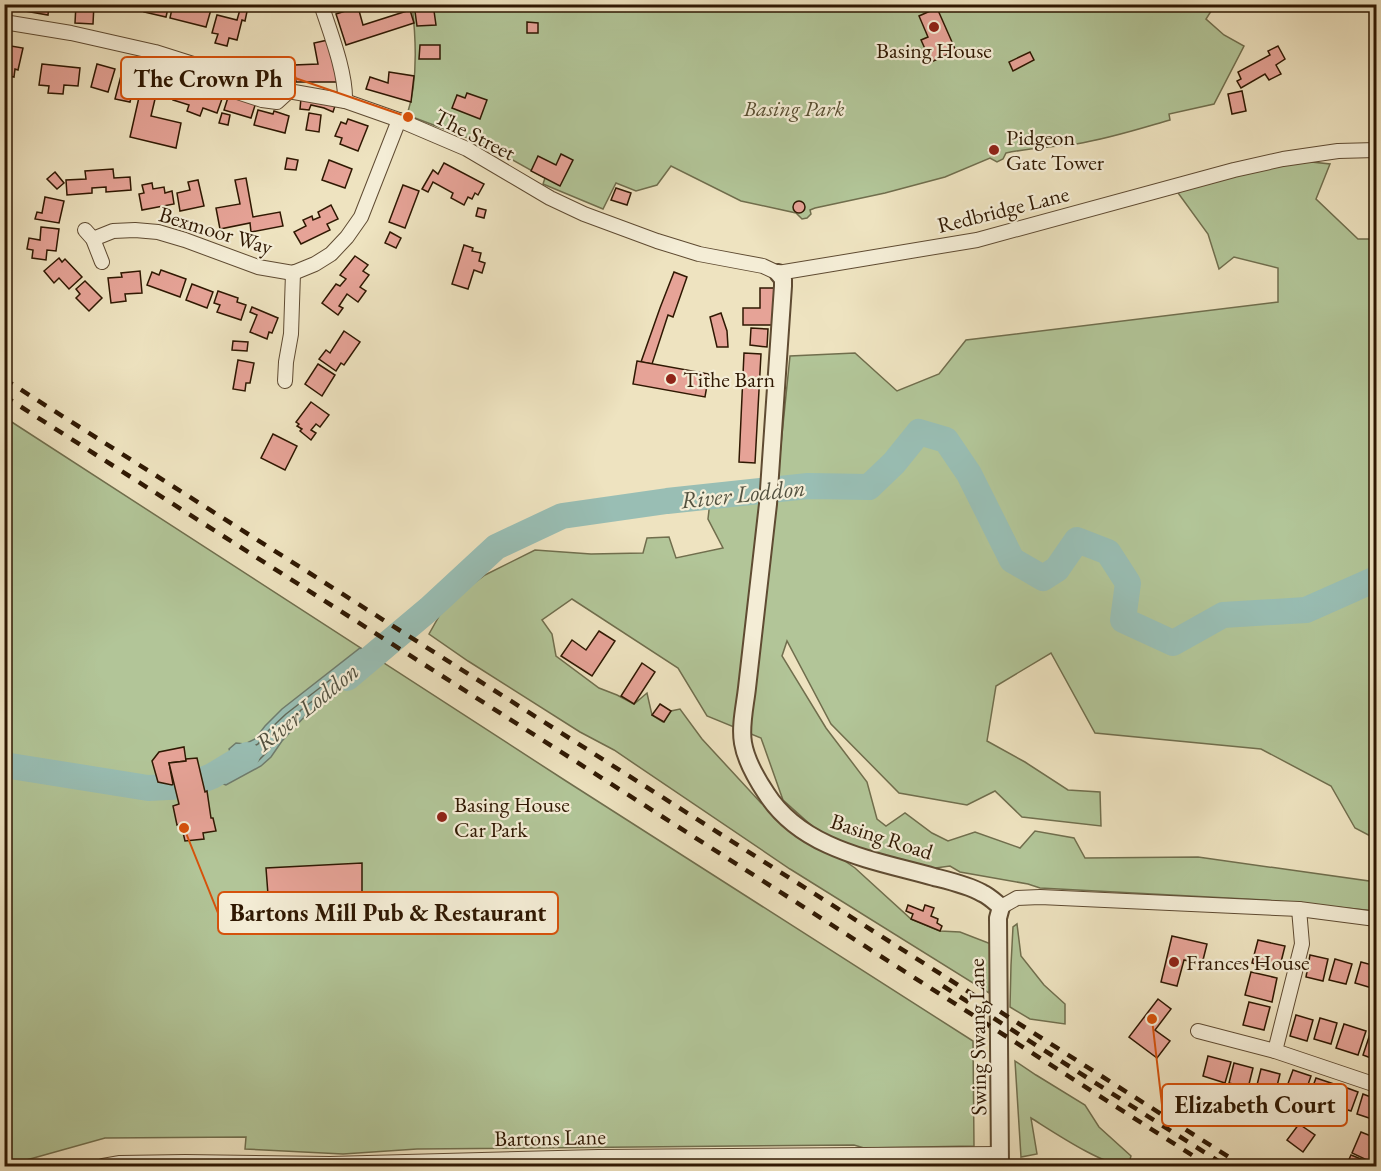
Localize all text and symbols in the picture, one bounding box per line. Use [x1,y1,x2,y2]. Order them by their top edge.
marker: Basing House [927,20,941,34]
place label: Basing House [876,36,992,65]
callout: The Crown Ph [121,57,295,99]
text: The Crown Ph [133,63,283,94]
park label: Basing Park [743,94,844,123]
street label: The Street [429,102,520,167]
place label: Pidgeon Gate Tower [1006,123,1105,177]
marker: Pidgeon Gate Tower [987,143,1001,157]
street label: Redbridge Lane [934,179,1072,240]
street label: Bexmoor Way [155,199,277,262]
place label: Tithe Barn [683,365,775,394]
marker: Tithe Barn [664,372,678,386]
water label: River Loddon [679,472,807,515]
water label: River Loddon [248,655,365,758]
place label: Basing House Car Park [454,790,570,844]
street label: Basing Road [827,806,937,867]
marker: Basing House Car Park [435,810,449,824]
callout: Bartons Mill Pub & Restaurant [218,892,558,934]
text: Bartons Mill Pub & Restaurant [230,897,546,928]
place label: Frances House [1186,948,1310,977]
marker: Frances House [1167,955,1181,969]
street label: Swing Swang Lane [962,958,993,1116]
callout: Elizabeth Court [1162,1084,1347,1126]
text: Elizabeth Court [1174,1089,1336,1120]
street label: Bartons Lane [494,1122,607,1153]

